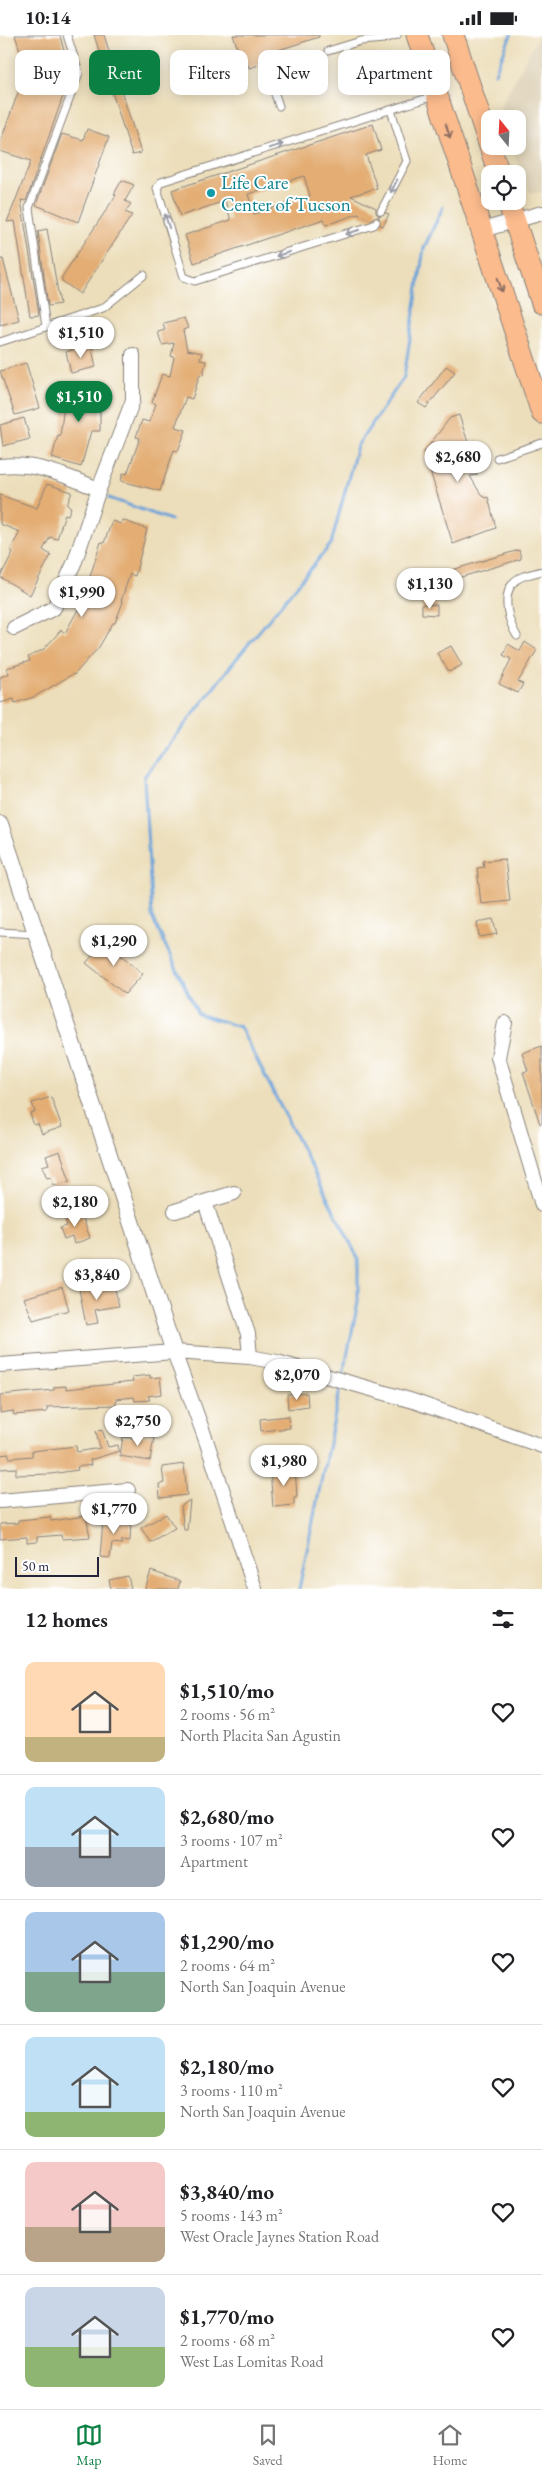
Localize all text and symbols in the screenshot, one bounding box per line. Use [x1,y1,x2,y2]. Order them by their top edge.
text: 10:14 [25,5,71,30]
chip: Buy [15,50,79,95]
chip: Rent [89,50,160,95]
chip: Filters [170,50,248,95]
chip: New [258,50,328,95]
chip: Apartment [338,50,450,95]
north arrow [481,110,526,155]
map controls [481,110,526,210]
one-way arrow [444,123,454,139]
one-way arrow [268,140,284,150]
button: locate [481,165,526,210]
place label: Life Care Center of Tucson [221,170,351,217]
one-way arrow [389,178,399,193]
marker: Life Care Center of Tucson [205,187,217,199]
one-way arrow [161,213,171,229]
one-way arrow [346,227,362,237]
one-way arrow [275,249,291,259]
one-way arrow [496,277,505,293]
pin: $1,510 [40,317,122,359]
text: $1,510 [58,322,104,343]
pin: $1,510 [38,381,120,423]
text: $1,510 [56,386,102,407]
pin: $2,680 [417,441,499,483]
text: $2,680 [435,446,481,467]
pin: $1,130 [389,567,471,610]
text: $1,130 [407,573,453,594]
pin: $1,990 [41,575,123,618]
text: $1,990 [59,581,105,602]
pin: $1,290 [73,925,155,967]
text: $1,290 [91,930,137,951]
pin: $2,180 [34,1185,116,1228]
text: $2,180 [52,1191,98,1212]
pin: $3,840 [56,1259,138,1301]
text: $3,840 [74,1264,120,1285]
pin: $2,070 [256,1359,338,1401]
text: $2,070 [274,1364,320,1385]
pin: $2,750 [97,1405,179,1447]
text: $2,750 [115,1410,161,1431]
pin: $1,980 [243,1445,325,1487]
text: $1,980 [261,1450,307,1471]
pin: $1,770 [73,1493,155,1535]
text: $1,770 [91,1498,137,1519]
scale bar [15,1554,99,1577]
text: 50 m [22,1557,49,1575]
icon: filters [489,1605,517,1633]
text: 12 homes [25,1606,108,1633]
text: $1,510/mo [180,1677,274,1704]
icon: home [65,1682,125,1742]
icon: heart [489,1698,517,1726]
text: 2 rooms · 56 m² [180,1704,275,1725]
text: North Placita San Agustin [180,1725,341,1746]
text: $2,680/mo [180,1803,274,1830]
icon: home [65,1807,125,1867]
icon: heart [489,1823,517,1851]
text: 3 rooms · 107 m² [180,1830,283,1851]
text: Apartment [180,1851,248,1872]
text: $1,290/mo [180,1928,274,1955]
icon: home [65,1932,125,1992]
icon: heart [489,1948,517,1976]
text: 2 rooms · 64 m² [180,1955,275,1976]
text: North San Joaquin Avenue [180,1976,346,1997]
text: $2,180/mo [180,2053,274,2080]
icon: home [65,2057,125,2117]
icon: heart [489,2073,517,2101]
text: 3 rooms · 110 m² [180,2080,283,2101]
text: North San Joaquin Avenue [180,2101,346,2122]
text: $3,840/mo [180,2178,274,2205]
icon: home [65,2182,125,2242]
icon: heart [489,2198,517,2226]
text: 5 rooms · 143 m² [180,2205,283,2226]
text: West Oracle Jaynes Station Road [180,2226,379,2247]
text: $1,770/mo [180,2303,274,2330]
icon: home [65,2307,125,2367]
icon: heart [489,2323,517,2351]
text: 2 rooms · 68 m² [180,2330,275,2351]
text: West Las Lomitas Road [180,2351,324,2372]
tab: Map [75,2421,103,2469]
tab: Saved [253,2421,283,2469]
tab: Home [432,2421,467,2469]

